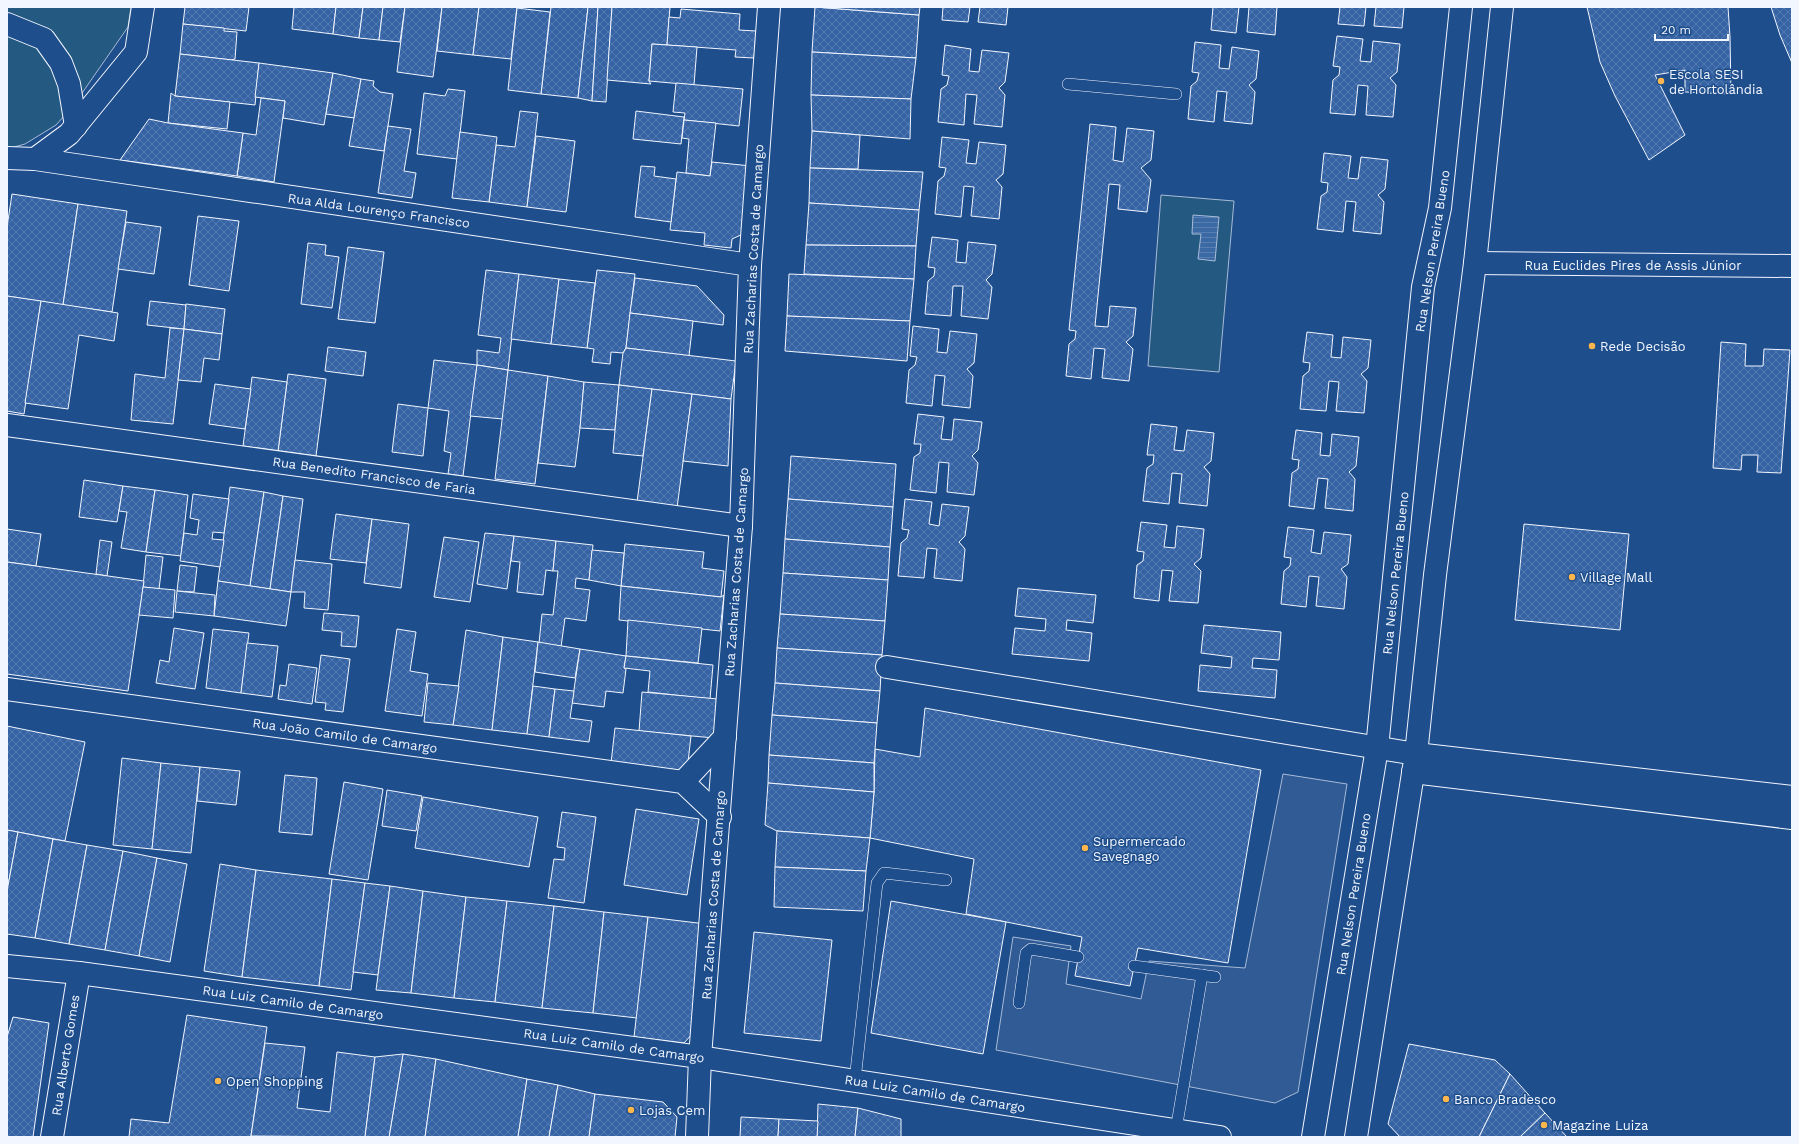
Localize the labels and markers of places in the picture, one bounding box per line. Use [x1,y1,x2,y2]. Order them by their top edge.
place label: Escola SESI de Hortolândia [1669,67,1763,97]
marker: Escola SESI de Hortolândia [1656,76,1666,86]
place label: Rede Decisão [1600,339,1686,354]
marker: Rede Decisão [1587,341,1597,351]
place label: Village Mall [1580,570,1652,585]
marker: Village Mall [1567,572,1577,582]
place label: Supermercado Savegnago [1093,834,1186,864]
marker: Supermercado Savegnago [1080,843,1090,853]
place label: Open Shopping [226,1074,323,1089]
marker: Open Shopping [213,1076,223,1086]
place label: Banco Bradesco [1454,1092,1556,1107]
marker: Banco Bradesco [1441,1094,1451,1104]
place label: Lojas Cem [639,1103,705,1118]
marker: Lojas Cem [626,1105,636,1115]
place label: Magazine Luiza [1552,1118,1649,1133]
marker: Magazine Luiza [1539,1120,1549,1130]

